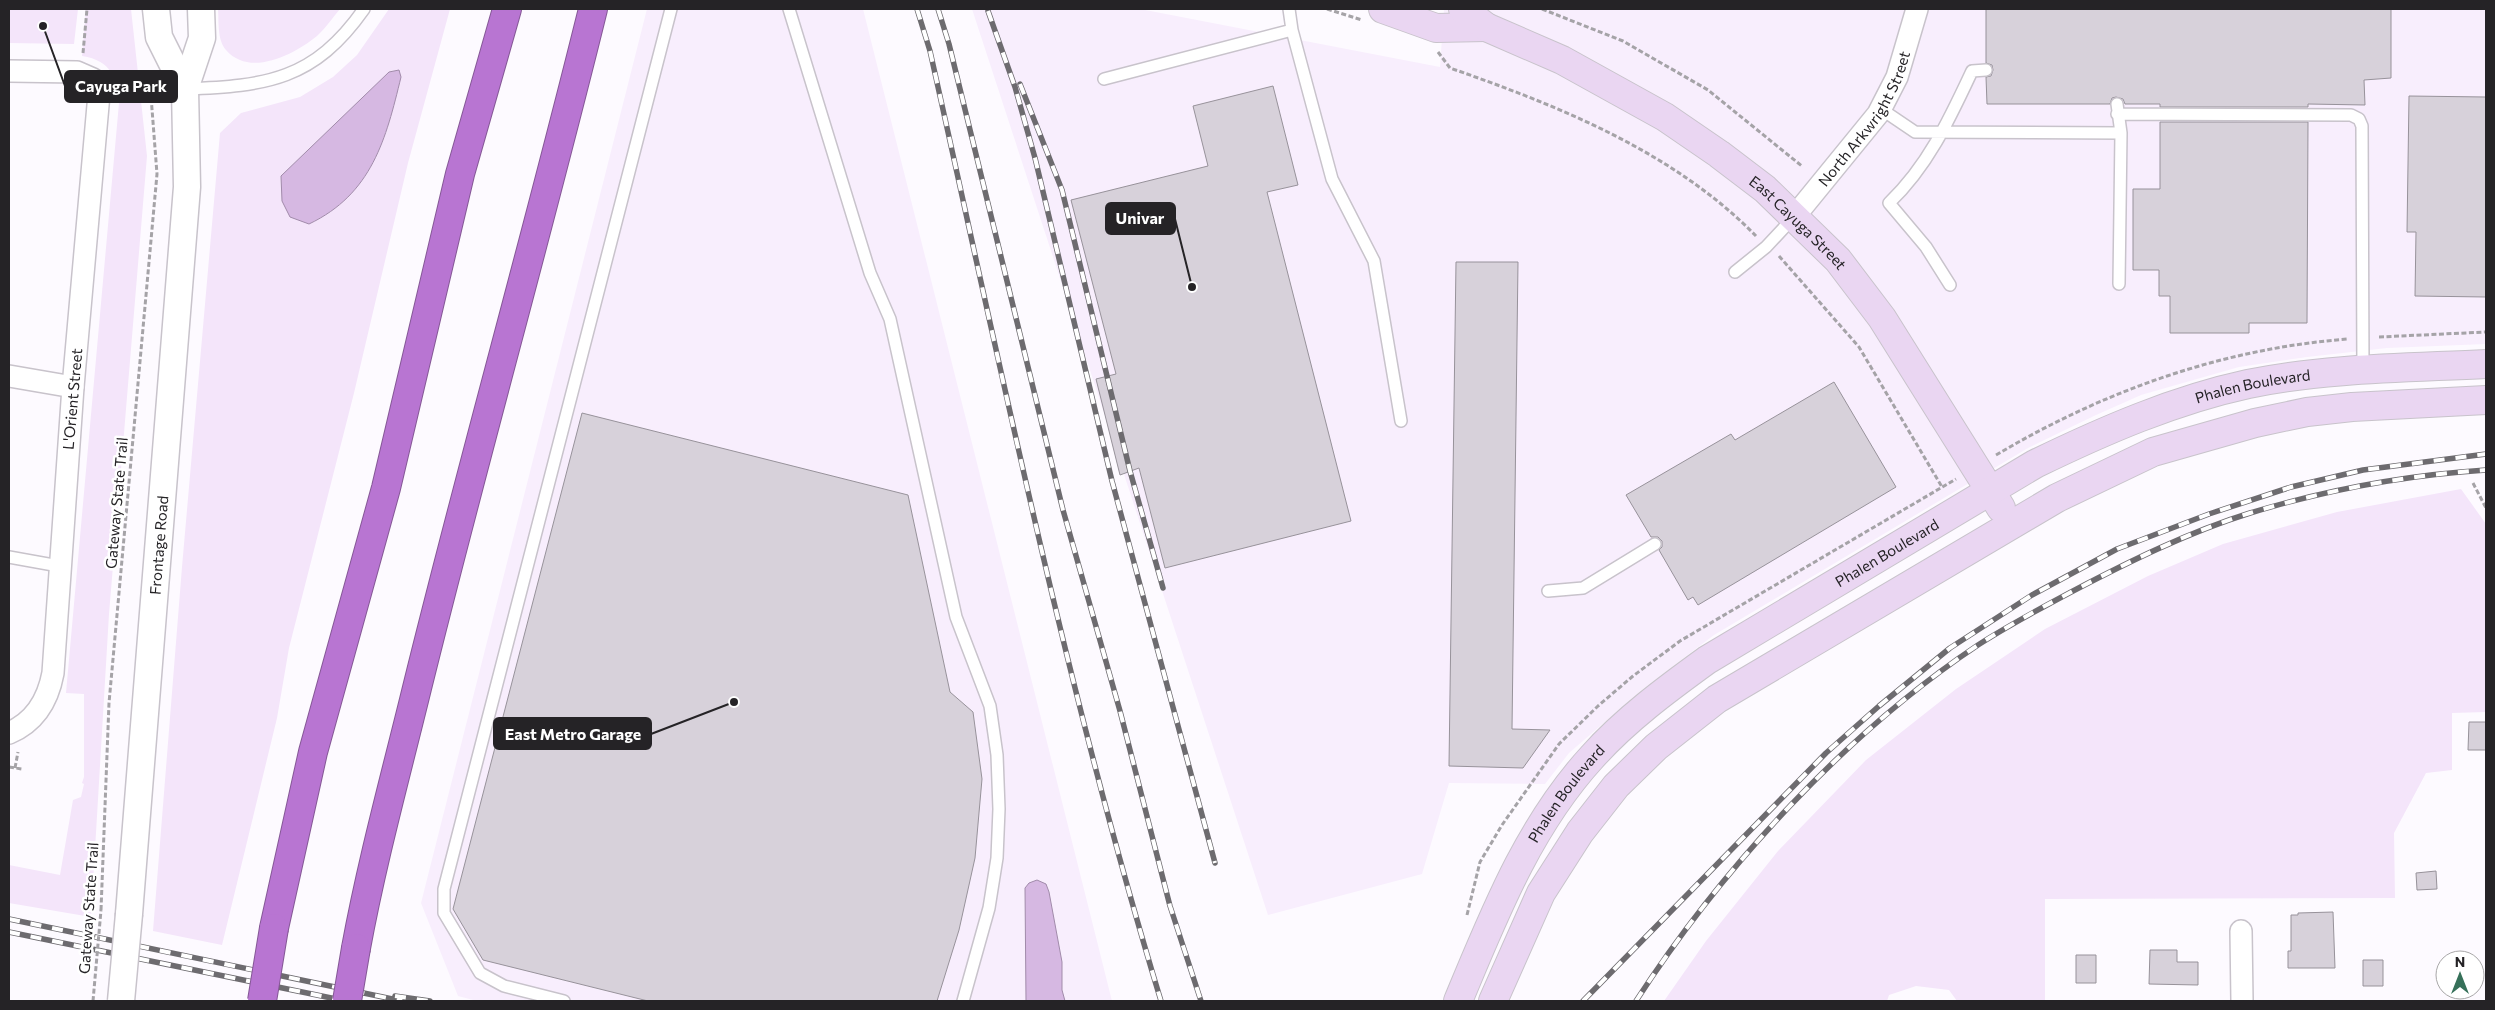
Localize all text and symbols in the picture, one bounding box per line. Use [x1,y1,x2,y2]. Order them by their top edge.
street label: North Arkwright Street [1814,49,1913,190]
callout: Cayuga Park [65,71,177,102]
text: Cayuga Park [75,76,168,95]
street label: East Cayuga Street [1746,172,1851,273]
callout: Univar [1106,203,1175,234]
text: Univar [1116,208,1165,227]
street label: L'Orient Street [59,348,85,450]
street label: Phalen Boulevard [2193,365,2311,407]
street label: Gateway State Trail [101,436,131,570]
street label: Frontage Road [145,495,171,596]
street label: Phalen Boulevard [1832,515,1942,590]
callout: East Metro Garage [494,718,651,749]
text: East Metro Garage [505,724,641,743]
street label: Phalen Boulevard [1524,741,1608,846]
street label: Gateway State Trail [74,842,102,974]
north arrow [2435,950,2485,1000]
text: N [2455,953,2465,970]

